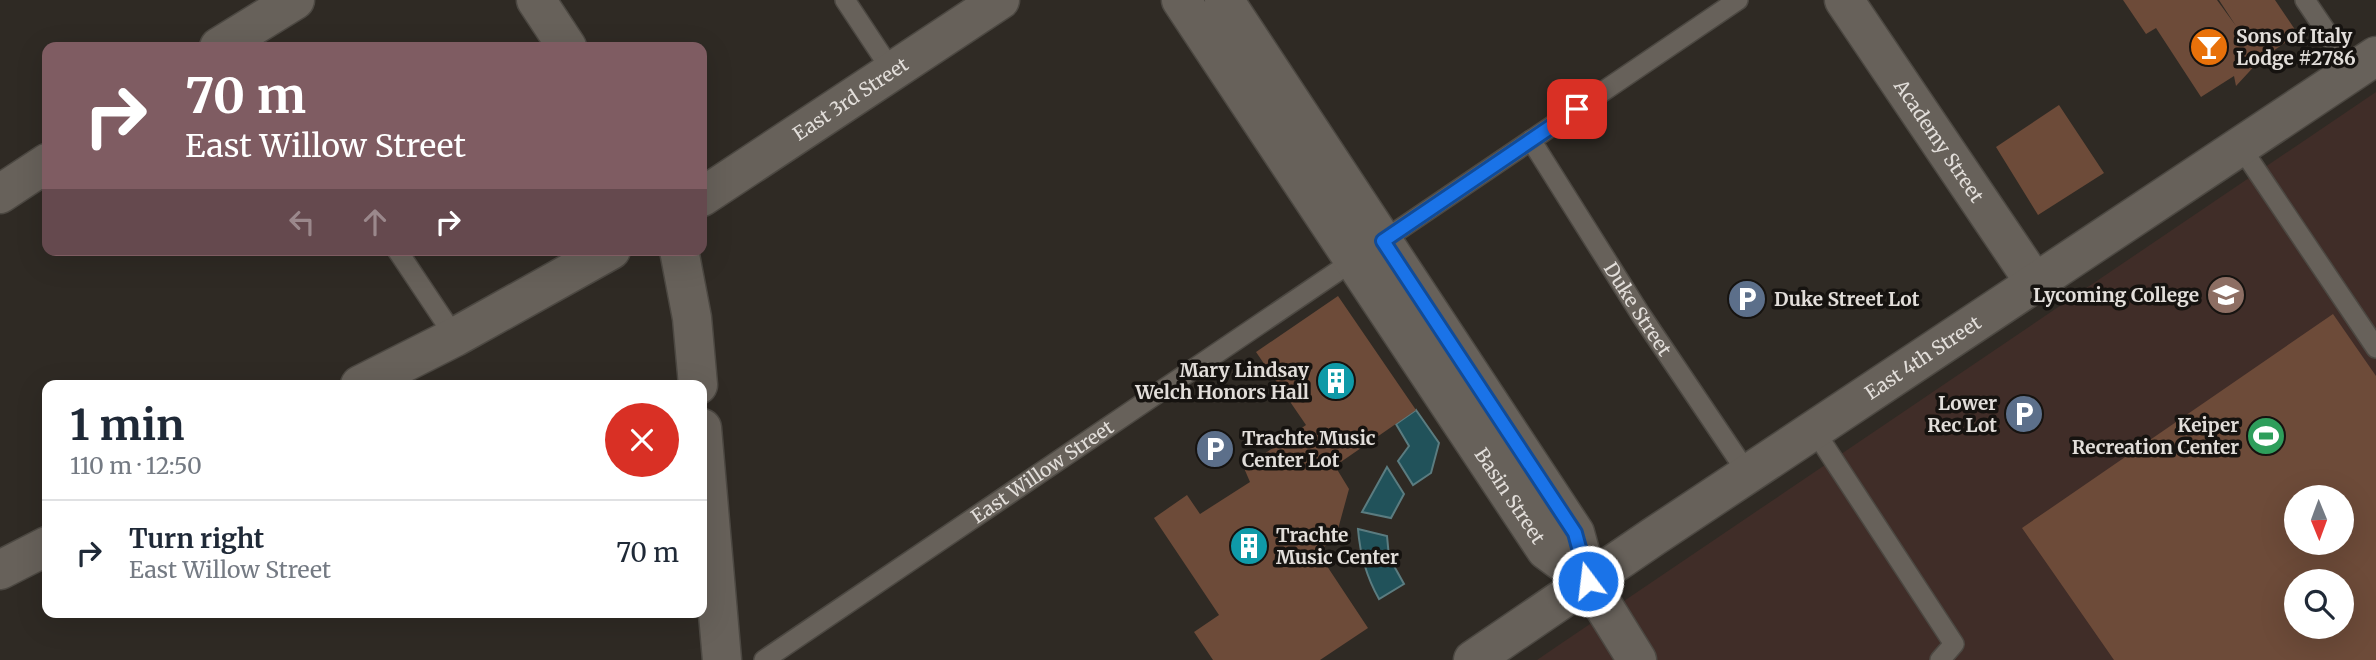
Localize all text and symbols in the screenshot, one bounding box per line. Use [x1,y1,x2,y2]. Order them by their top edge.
place label: Sons of Italy Lodge #2786 [2236,24,2356,70]
bar icon: Sons of Italy Lodge #2786 [2188,26,2230,68]
street label: East 3rd Street [788,52,913,146]
text: 70 m [185,65,306,126]
icon: right [70,70,161,161]
street label: Academy Street [1889,74,1989,207]
pin [1547,79,1607,139]
icon: arrive [1558,90,1596,128]
text: East Willow Street [185,126,466,166]
icon: left [283,203,321,241]
icon: ahead [356,203,394,241]
icon: right [429,203,467,241]
street label: Duke Street [1599,258,1677,361]
school or university icon: Lycoming College [2205,274,2247,316]
parking icon: Duke Street Lot [1726,278,1768,320]
place label: Lycoming College [2033,283,2199,307]
place label: Duke Street Lot [1774,287,1920,311]
street label: East 4th Street [1860,310,1986,405]
place label: Mary Lindsay Welch Honors Hall [1134,358,1310,404]
building icon: Mary Lindsay Welch Honors Hall [1315,360,1357,402]
place label: Lower Rec Lot [1927,391,1997,437]
parking icon: Lower Rec Lot [2003,393,2045,435]
text: 1 min [70,399,184,451]
button: close [605,403,679,477]
place label: Keiper Recreation Center [2072,413,2239,459]
street label: East Willow Street [966,414,1118,528]
sports icon: Keiper Recreation Center [2245,415,2287,457]
place label: Trachte Music Center Lot [1242,426,1376,472]
parking icon: Trachte Music Center Lot [1194,428,1236,470]
street label: Basin Street [1470,443,1551,549]
text: 110 m · 12:50 [70,451,202,480]
north arrow [2284,485,2354,555]
map controls [2284,485,2354,639]
text: Turn right [129,522,264,555]
place label: Trachte Music Center [1276,523,1399,569]
building icon: Trachte Music Center [1228,525,1270,567]
icon: right [70,534,108,572]
text: 70 m [616,536,679,569]
position arrow [1551,544,1625,618]
text: East Willow Street [129,555,331,584]
button: search [2284,569,2354,639]

